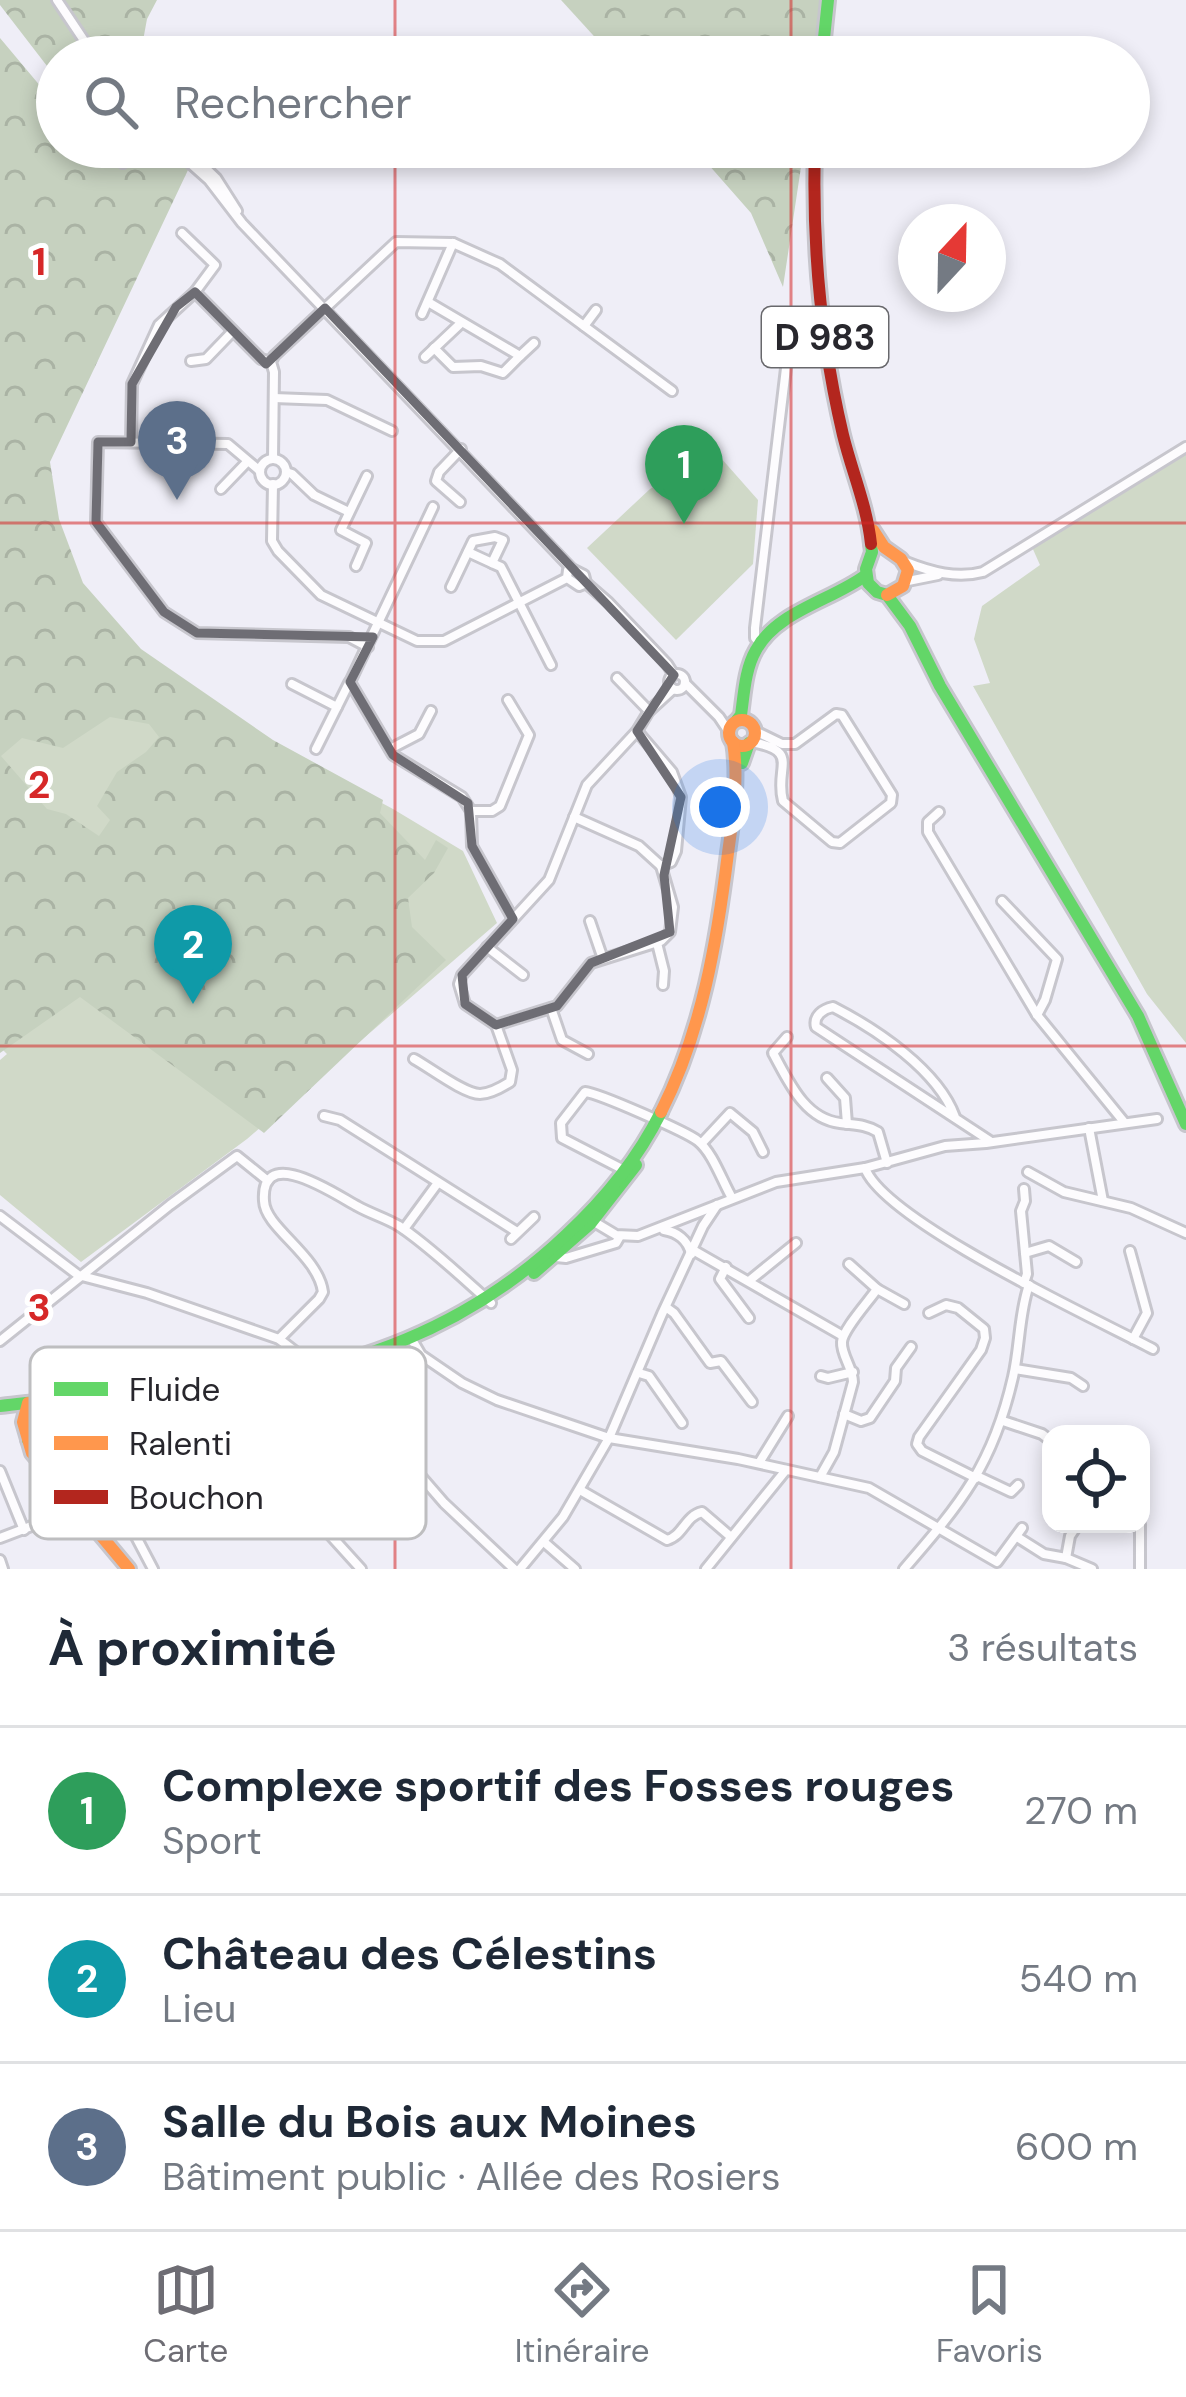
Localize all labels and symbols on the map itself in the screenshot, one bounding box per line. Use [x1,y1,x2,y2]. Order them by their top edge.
north arrow [898,204,1006,312]
text: 1 [32,236,46,287]
road number: D 983 [762,307,888,367]
pin: 3 [138,401,216,500]
pin: 1 [645,425,723,524]
text: 2 [28,759,50,810]
your location [690,777,750,837]
pin: 2 [154,905,232,1004]
text: 3 [27,1282,51,1333]
legend [30,1347,426,1539]
text: Fluide [129,1368,220,1411]
text: Ralenti [129,1422,232,1465]
text: Bouchon [129,1476,264,1519]

